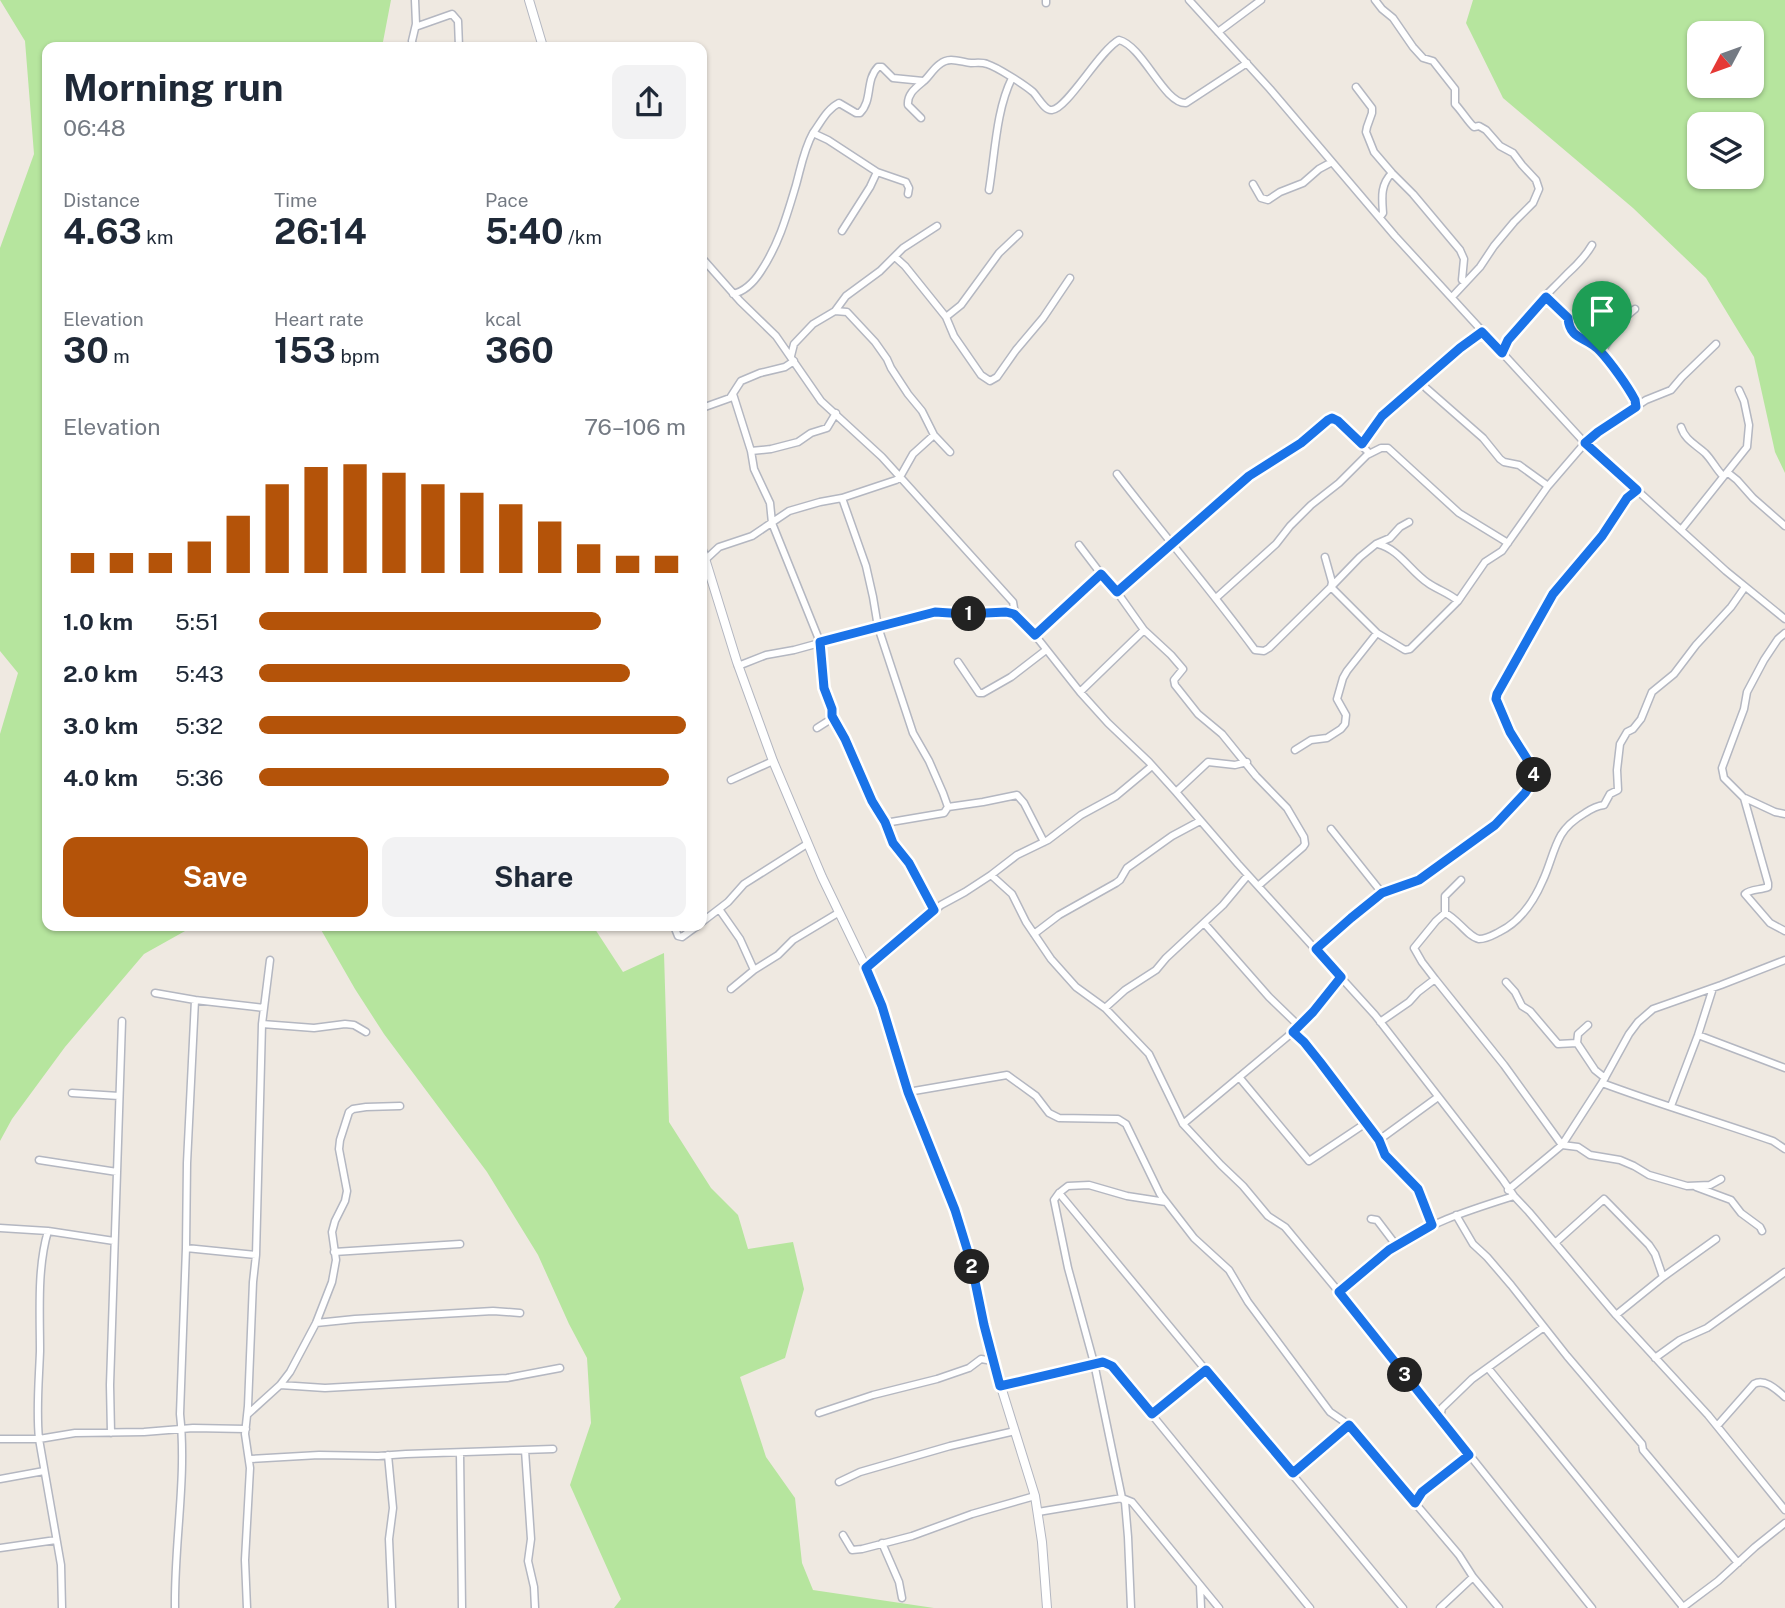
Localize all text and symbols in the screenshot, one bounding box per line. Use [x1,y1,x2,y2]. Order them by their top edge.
north arrow [1687,21,1764,98]
map controls [1687,21,1764,189]
text: Morning run [63,65,284,110]
button: share [612,65,686,139]
button: layers [1687,112,1764,189]
text: 06:48 [63,114,126,141]
text: Distance [63,189,140,211]
text: Time [274,189,317,211]
text: Pace [485,189,528,211]
text: 4.63 [63,211,142,252]
text: 26:14 [274,211,367,252]
text: 5:40 [485,211,563,252]
text: km [142,226,173,248]
text: /km [563,226,602,248]
pin [1572,281,1632,353]
icon: arrive [1583,292,1621,330]
text: Elevation [63,308,144,330]
text: Heart rate [274,308,364,330]
text: kcal [485,308,522,330]
text: 30 [63,330,109,371]
text: 153 [274,330,336,371]
text: 360 [485,330,554,371]
text: m [109,345,130,367]
text: bpm [336,345,380,367]
text: Elevation [63,413,161,440]
text: 76–106 m [584,413,686,440]
pin: 1 [951,596,986,632]
text: 1 [964,602,973,624]
text: 1.0 km [63,608,133,635]
text: 5:51 [175,608,219,635]
text: 2.0 km [63,660,138,687]
text: 5:43 [175,660,224,687]
text: 3.0 km [63,712,138,739]
text: 5:32 [175,712,223,739]
pin: 4 [1516,758,1552,792]
text: 4 [1527,763,1540,785]
text: 4.0 km [63,764,138,791]
text: 5:36 [175,764,224,791]
button: Save [63,837,368,917]
button: Share [382,837,686,917]
pin: 2 [954,1250,990,1284]
text: 2 [965,1255,978,1277]
pin: 3 [1388,1358,1422,1392]
text: 3 [1398,1363,1411,1385]

